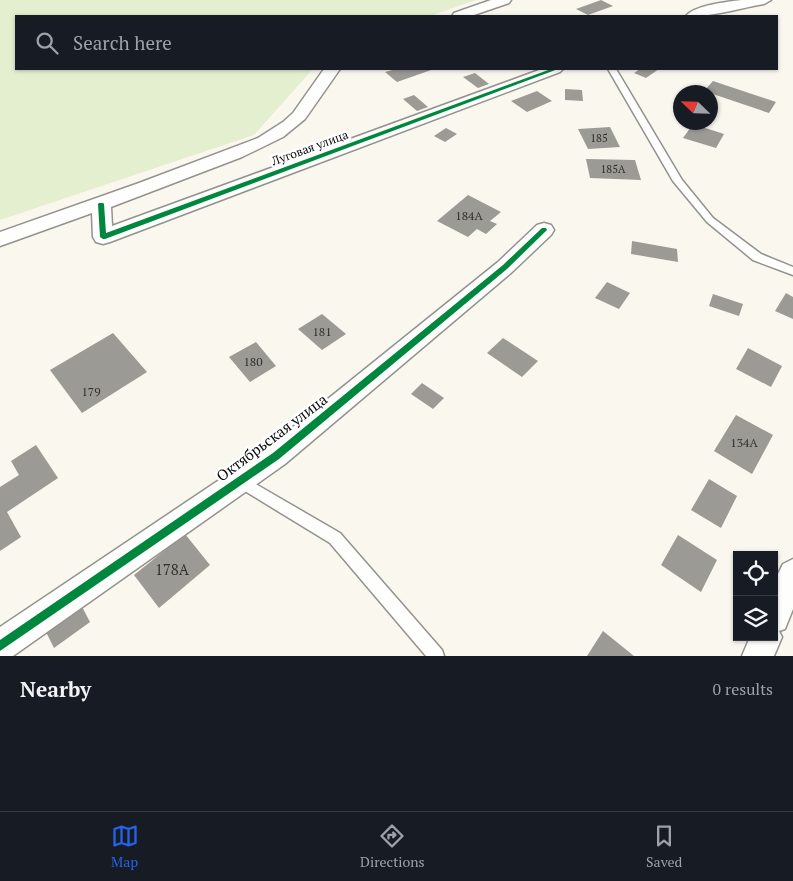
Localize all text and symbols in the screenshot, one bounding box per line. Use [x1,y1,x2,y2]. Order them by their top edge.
search box [15,15,778,70]
icon: search [33,29,61,57]
text: Search here [73,30,172,55]
north arrow [673,85,718,130]
street label: Луговая улица [269,127,350,169]
house number: 185 [590,131,608,145]
house number: 185А [600,162,626,176]
house number: 184А [455,208,483,223]
house number: 181 [312,324,332,339]
house number: 180 [243,354,263,369]
house number: 179 [81,384,101,399]
street label: Октябрьская улица [212,389,331,485]
house number: 134А [730,435,758,450]
map controls [733,551,778,641]
button: locate [733,551,778,596]
house number: 178А [155,559,190,579]
button: layers [733,596,778,641]
text: Nearby [20,675,91,703]
text: 0 results [713,678,773,700]
tab: Map [111,822,139,871]
tab: Directions [360,822,425,871]
tab: Saved [646,822,682,871]

